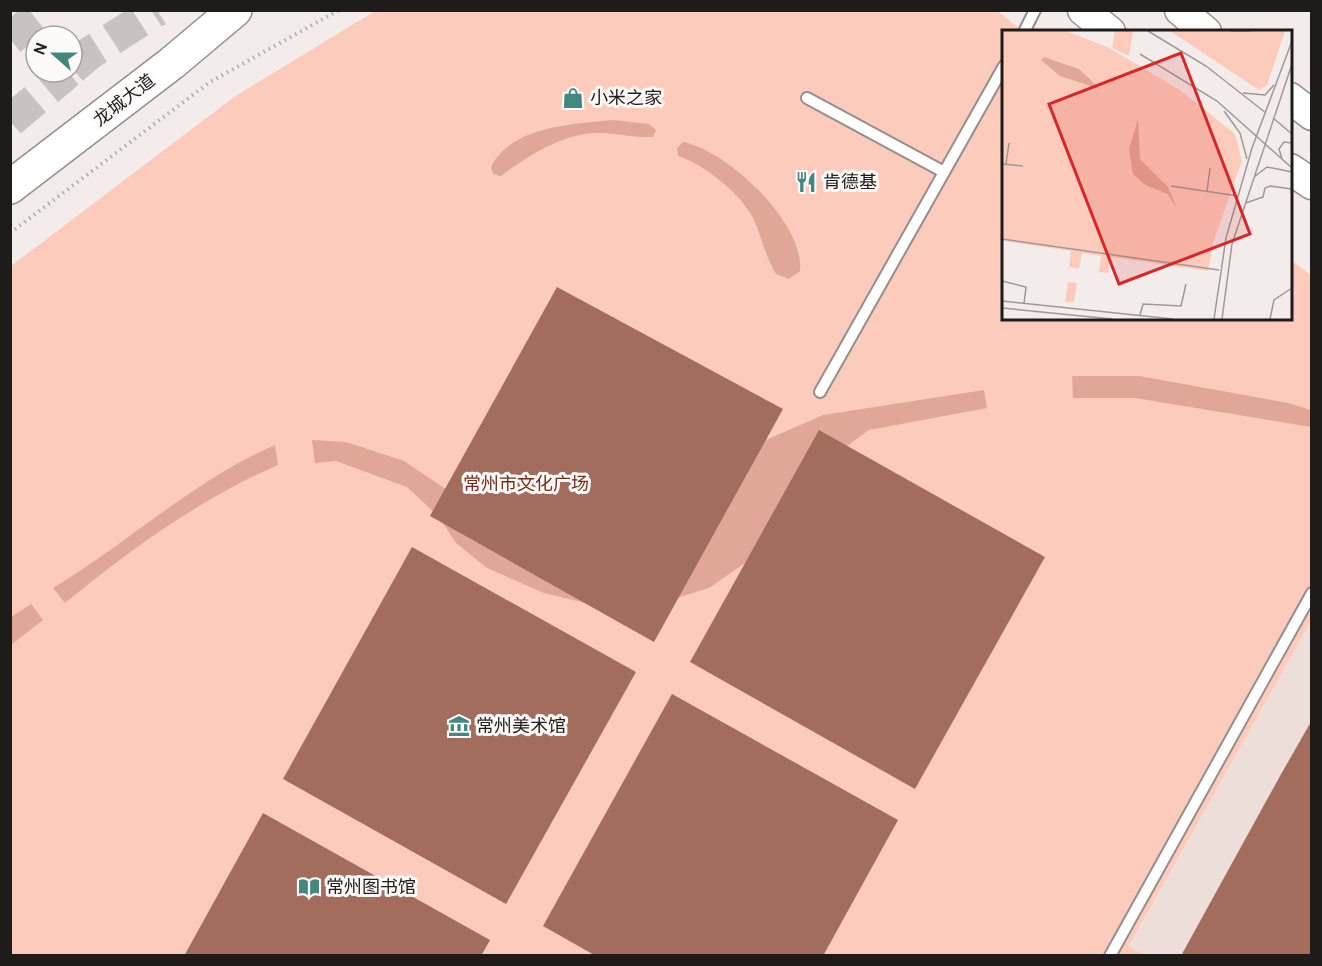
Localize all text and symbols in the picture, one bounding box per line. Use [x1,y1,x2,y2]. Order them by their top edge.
north arrow [24,24,84,84]
inset map [1002,30,1292,320]
text: N [30,40,51,57]
street label: 龙城大道 [89,69,159,131]
shop icon: 小米之家 [561,86,585,110]
place label: 小米之家 [590,87,662,109]
restaurant icon: 肯德基 [794,170,818,194]
place label: 肯德基 [823,171,877,193]
park label: 常州市文化广场 [463,473,589,495]
museum icon: 常州美术馆 [447,714,471,738]
place label: 常州美术馆 [476,715,566,737]
library icon: 常州图书馆 [297,875,321,899]
place label: 常州图书馆 [326,876,416,898]

